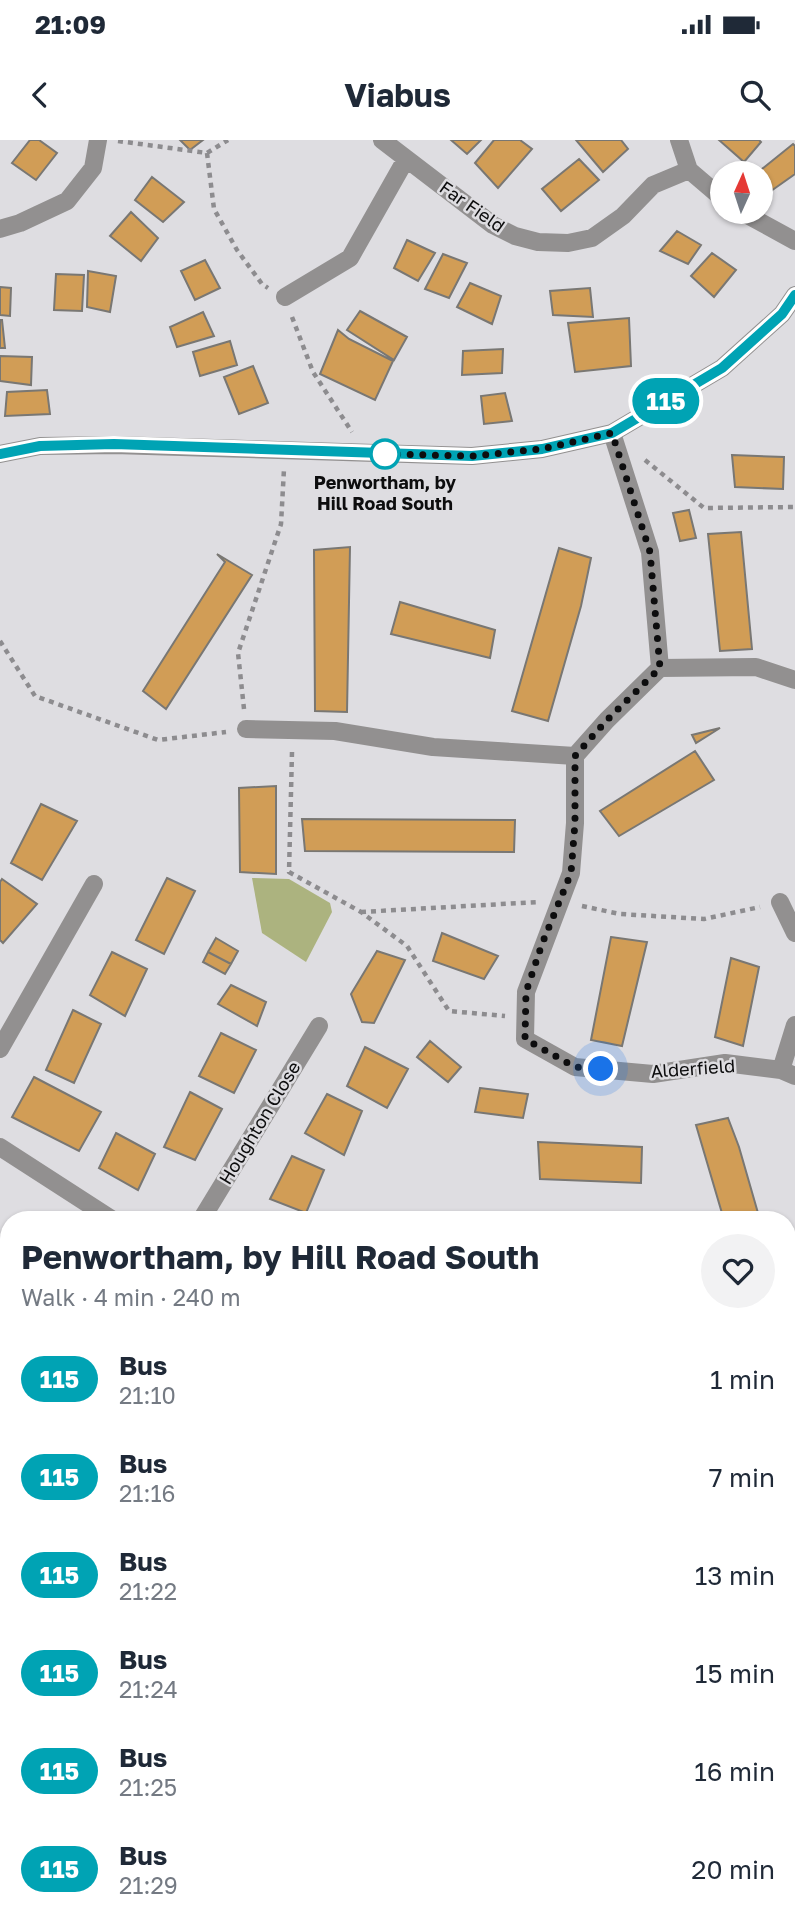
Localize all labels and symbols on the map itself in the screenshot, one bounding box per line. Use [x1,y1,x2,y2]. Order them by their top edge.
north arrow [710,161,774,224]
street label: Far Field [436,176,509,237]
line badge: 115 [626,378,706,424]
marker: Penwortham, by Hill Road South [370,439,400,469]
place label: Penwortham, by Hill Road South [314,471,456,514]
your location [583,1051,618,1086]
street label: Alderfield [650,1054,736,1082]
street label: Houghton Close [214,1057,304,1188]

